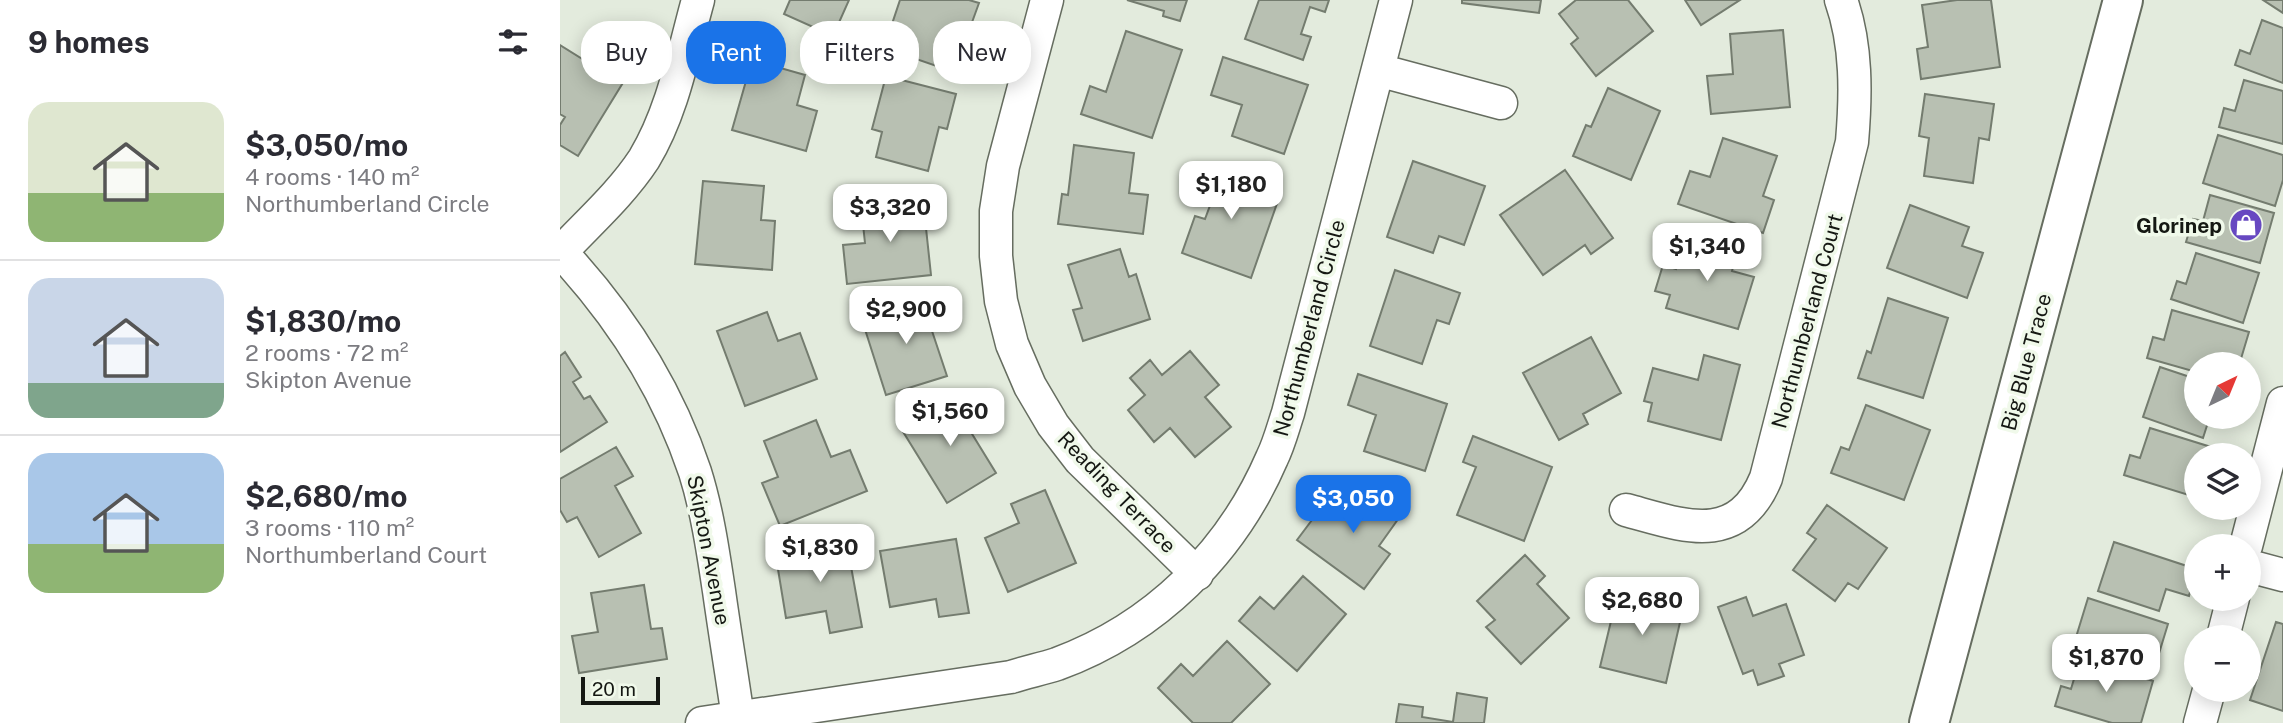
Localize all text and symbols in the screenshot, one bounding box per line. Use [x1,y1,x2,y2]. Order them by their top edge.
chip: Buy [581,21,672,84]
chip: Rent [686,21,786,84]
chip: Filters [800,21,919,84]
chip: New [933,21,1031,84]
icon: filters [494,23,532,61]
text: 9 homes [28,24,150,60]
text: $3,050/mo [245,127,408,163]
icon: home [84,130,168,214]
pin: $1,180 [1174,162,1288,221]
text: 4 rooms · 140 m² [245,163,419,190]
text: $1,180 [1195,170,1267,197]
pin: $3,320 [833,184,947,244]
text: Northumberland Circle [245,190,490,217]
text: $3,320 [849,193,931,220]
shop icon: Glorinep [2227,206,2265,244]
street label: Northumberland Court [1766,211,1848,431]
place label: Glorinep [2136,213,2222,238]
street label: Northumberland Circle [1268,217,1350,439]
pin: $1,340 [1650,224,1764,283]
text: $1,340 [1669,232,1746,259]
pin: $2,900 [849,286,963,346]
street label: Big Blue Trace [1996,291,2056,433]
text: $2,900 [865,295,947,322]
text: $1,830/mo [245,303,401,339]
icon: home [84,306,168,390]
text: 2 rooms · 72 m² [245,339,408,366]
north arrow [2184,352,2261,429]
map controls [2184,352,2261,702]
text: Skipton Avenue [245,366,412,393]
pin: $1,560 [893,388,1007,448]
text: $1,560 [911,397,989,424]
street label: Reading Terrace [1053,426,1181,558]
button: layers [2184,443,2261,520]
street label: Skipton Avenue [682,473,736,627]
pin: $3,050 [1296,476,1410,535]
text: $2,680/mo [245,478,407,514]
icon: home [84,481,168,565]
text: $3,050 [1312,484,1394,511]
text: 3 rooms · 110 m² [245,514,414,541]
pin: $1,830 [763,524,877,584]
text: $1,830 [781,533,859,560]
button: + [2184,534,2261,611]
text: Northumberland Court [245,541,487,568]
pin: $2,680 [1585,578,1699,637]
text: $2,680 [1601,586,1683,613]
button: − [2184,625,2261,702]
pin: $1,870 [2049,634,2163,694]
text: $1,870 [2068,643,2144,670]
scale bar [581,674,660,706]
text: 20 m [592,678,636,700]

